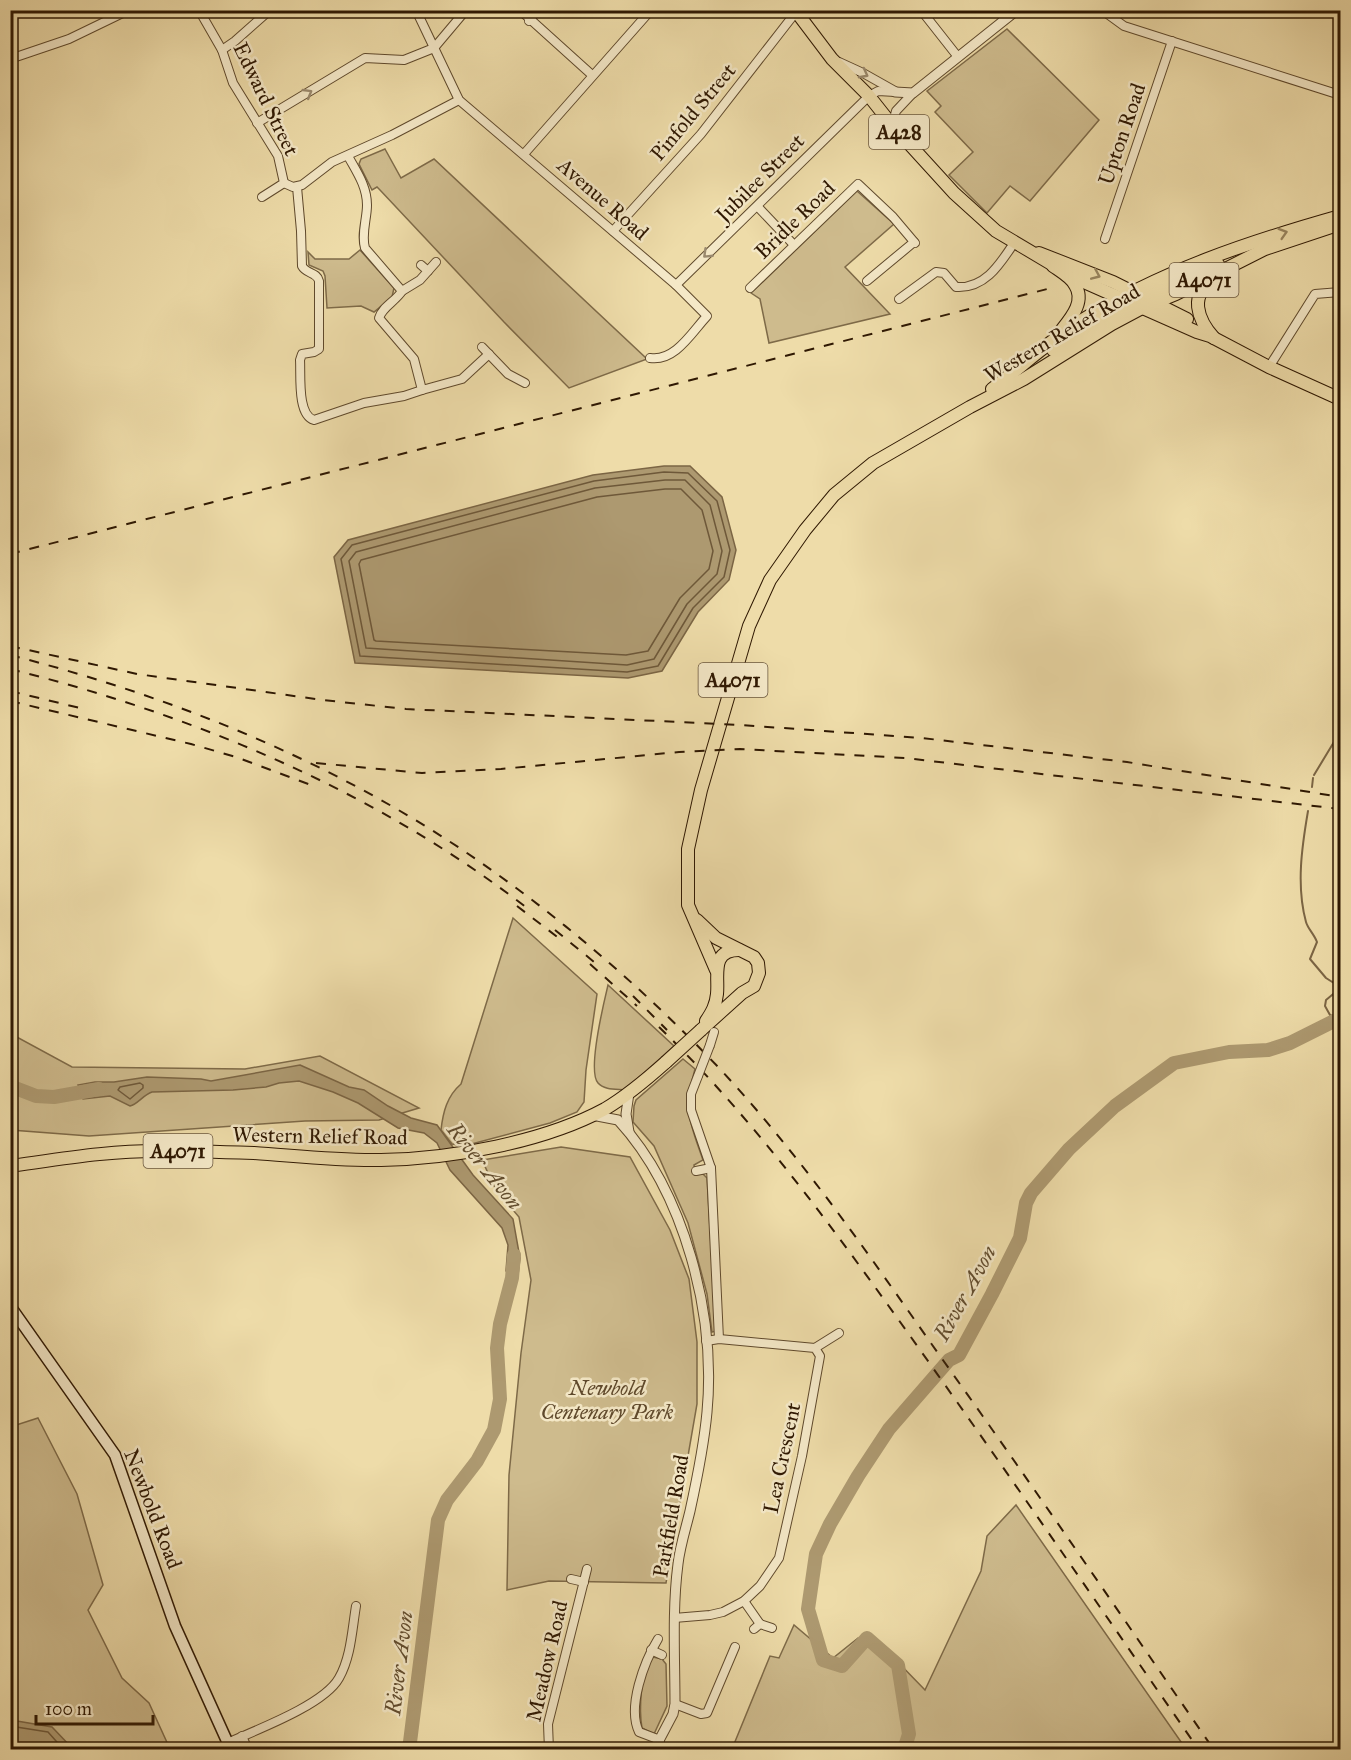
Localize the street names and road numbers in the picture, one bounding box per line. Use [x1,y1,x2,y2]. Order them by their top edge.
street label: Edward Street [227,38,305,161]
street label: Pinfold Street [645,57,742,166]
street label: Upton Road [1093,79,1152,188]
road number: A428 [869,115,929,149]
street label: Jubilee Street [709,128,810,229]
street label: Avenue Road [551,152,654,246]
street label: Bridle Road [749,175,841,265]
road number: A4071 [1170,263,1238,297]
street label: Western Relief Road [980,278,1145,388]
road number: A4071 [698,663,768,697]
street label: Western Relief Road [232,1121,408,1151]
road number: A4071 [144,1134,213,1168]
street label: Lea Crescent [758,1400,807,1516]
street label: Newbold Road [118,1445,188,1573]
street label: Parkfield Road [647,1452,695,1579]
street label: Meadow Road [520,1598,574,1724]

